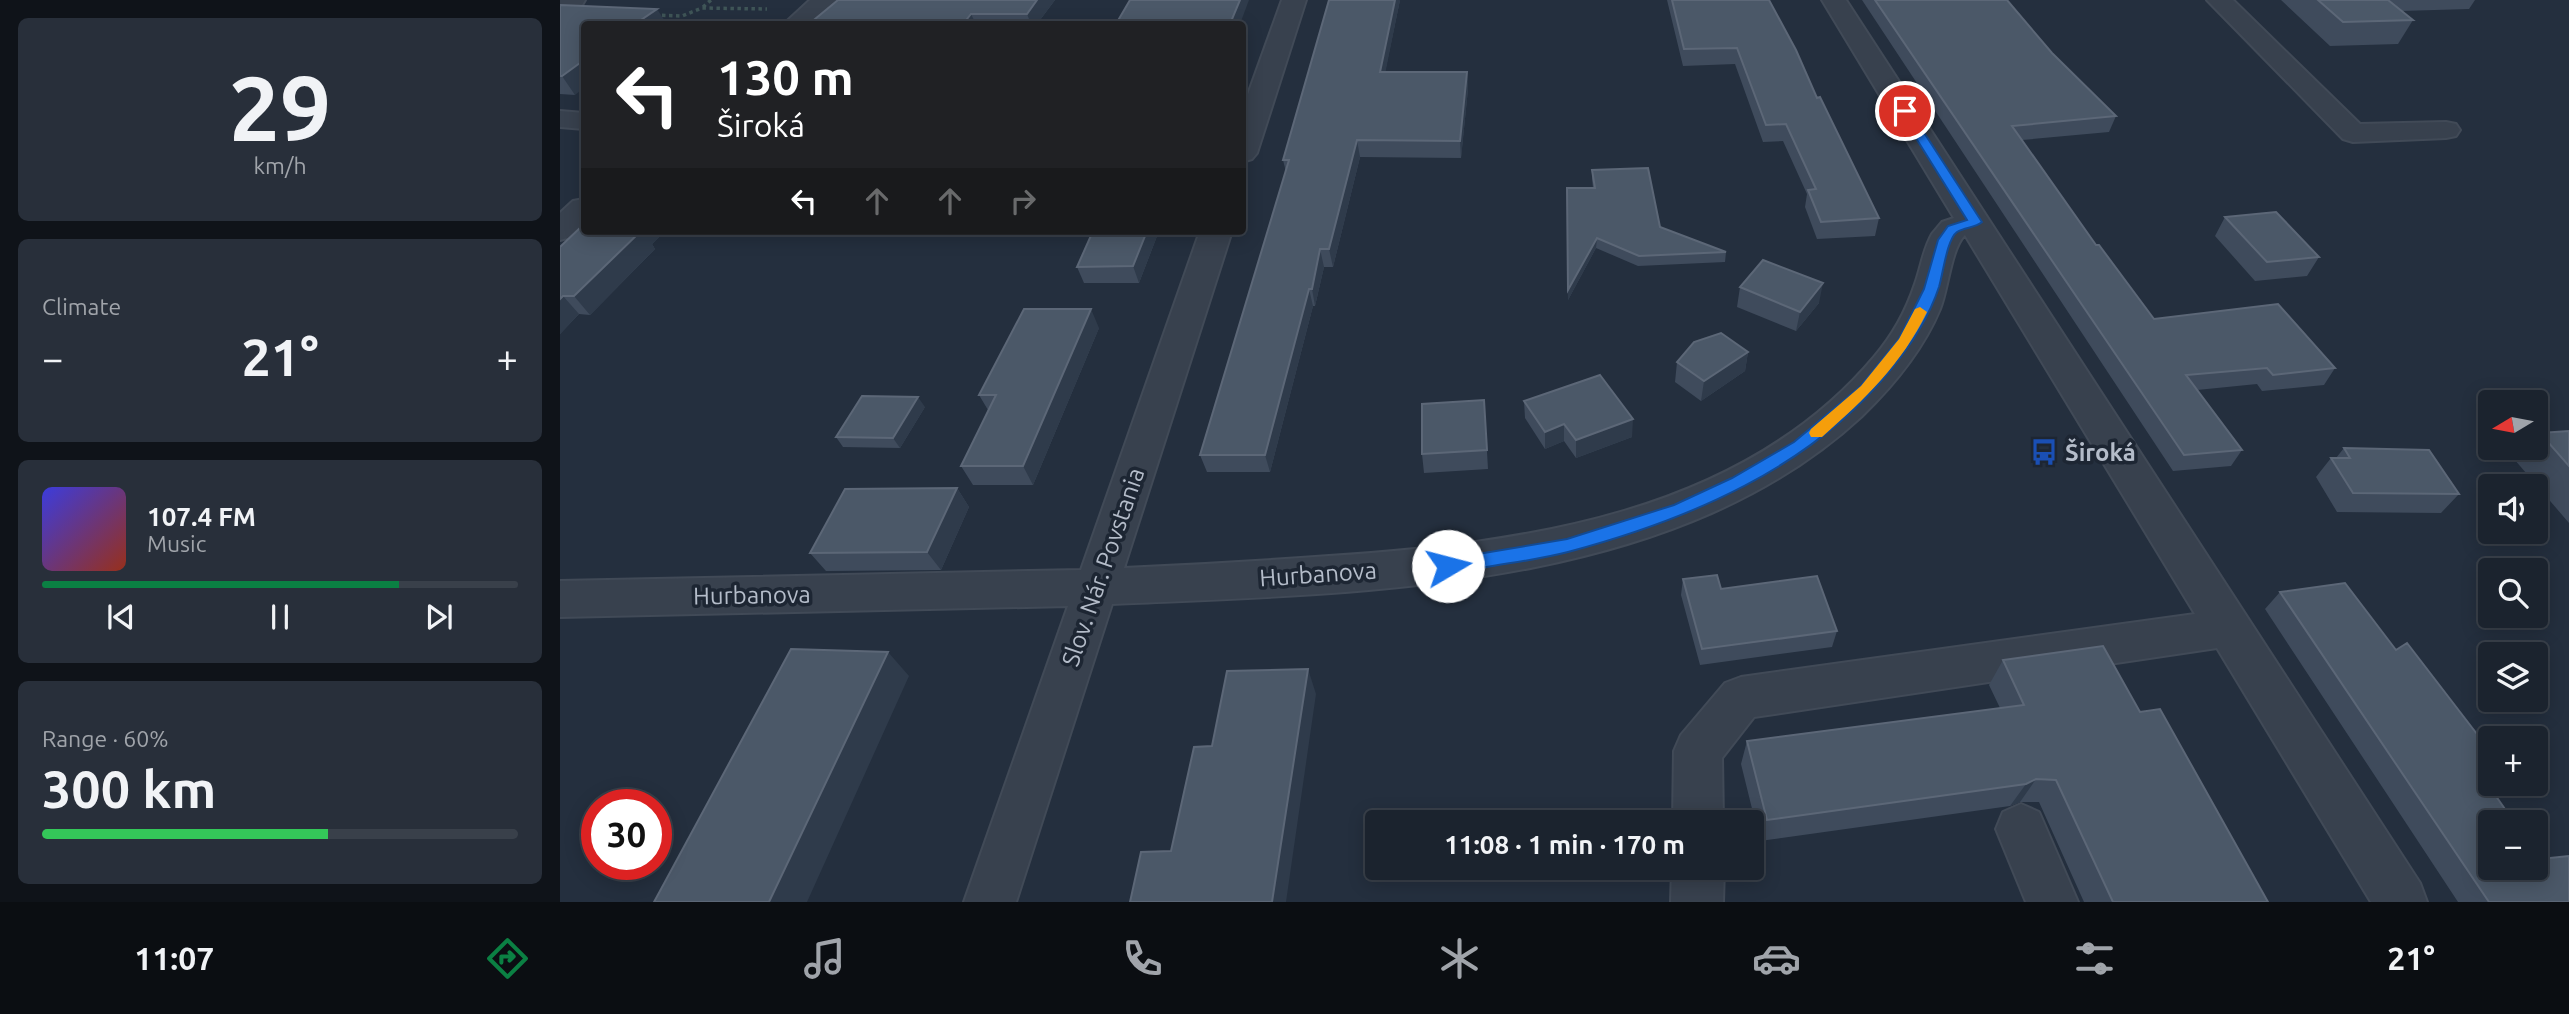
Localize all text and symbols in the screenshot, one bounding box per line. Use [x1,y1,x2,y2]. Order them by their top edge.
icon: left [602,49,693,140]
text: 130 m [717,49,854,104]
text: 29 [229,56,331,158]
pin [1875,81,1935,141]
icon: arrive [1886,92,1924,130]
text: Široká [717,107,805,143]
text: km/h [253,153,307,178]
icon: left [785,182,823,220]
icon: ahead [858,182,896,220]
icon: ahead [931,182,969,220]
icon: right [1004,182,1042,220]
text: Climate [42,294,121,319]
text: 21° [241,328,319,386]
text: − [42,337,63,379]
text: + [497,337,518,379]
north arrow [2478,390,2548,460]
map controls [2478,390,2548,880]
bus stop icon: Široká [2029,437,2059,467]
place label: Široká [2065,438,2136,466]
street label: Slov. Nár. Povstania [1056,464,1150,670]
button: sound [2478,474,2548,544]
text: 107.4 FM [147,502,256,531]
position arrow [1411,529,1485,603]
text: Music [147,531,206,556]
street label: Hurbanova [1258,556,1378,592]
button: search [2478,558,2548,628]
street label: Hurbanova [693,580,811,610]
icon: previous [102,598,140,636]
icon: pause [261,598,299,636]
icon: next [420,598,458,636]
button: layers [2478,642,2548,712]
text: Range · 60% [42,726,169,751]
button: + [2478,726,2548,796]
text: 300 km [42,760,216,818]
speed limit sign: 30 [581,789,672,880]
button: − [2478,810,2548,880]
text: 11:08 · 1 min · 170 m [1444,830,1685,859]
icon: directions [483,934,532,983]
icon: music [800,934,849,983]
icon: phone [1118,934,1167,983]
icon: climate [1435,934,1484,983]
icon: car [1752,934,1801,983]
icon: filters [2070,934,2119,983]
text: 11:07 [134,940,214,976]
text: 21° [2387,940,2435,976]

